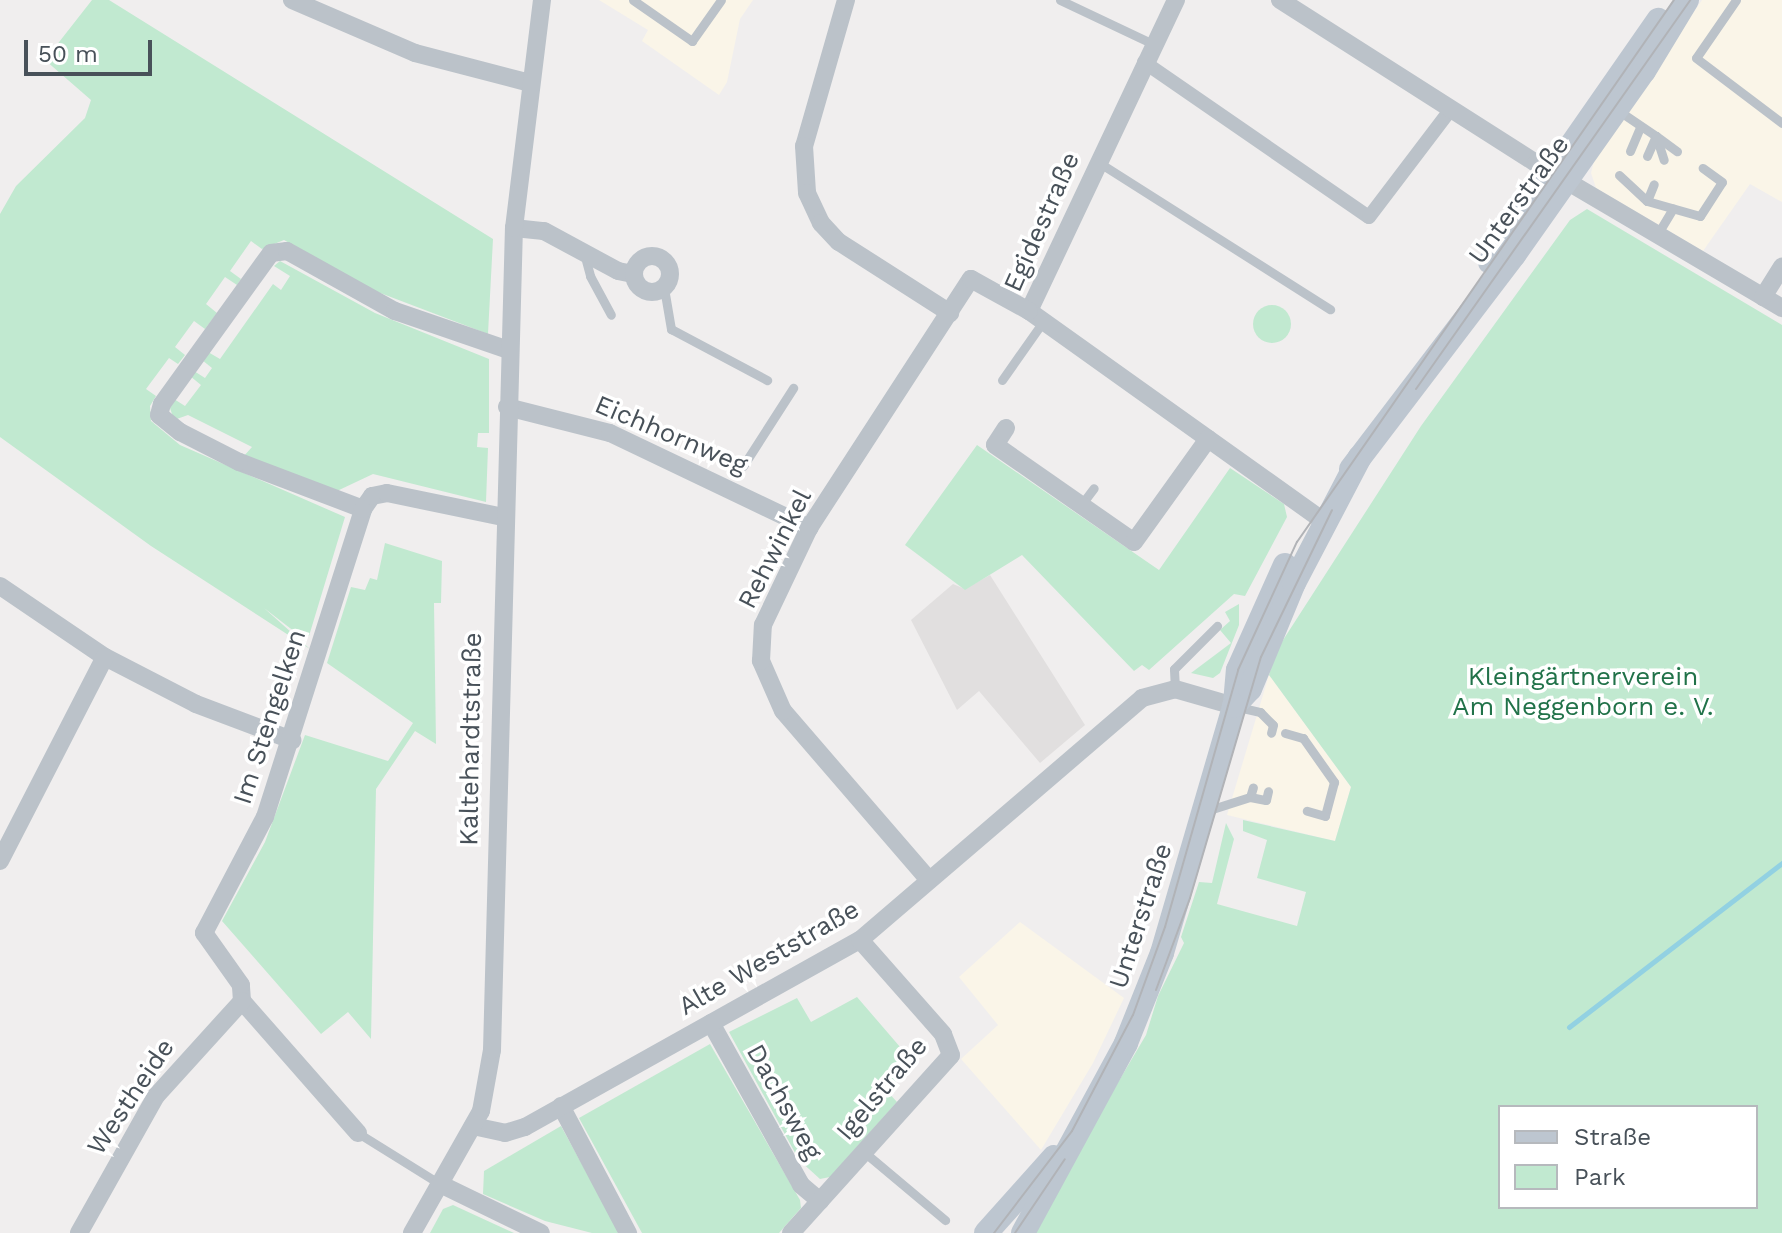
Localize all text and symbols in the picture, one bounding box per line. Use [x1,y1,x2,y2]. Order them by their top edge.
scale bar [28,24,156,74]
text: 50 m [38,40,98,68]
street label: Unterstraße [1462,130,1576,270]
street label: Egidestraße [997,147,1087,297]
street label: Eichhornweg [590,389,752,481]
street label: Rehwinkel [732,484,818,614]
street label: Im Stengelken [227,626,313,808]
street label: Kaltehardtstraße [454,632,488,846]
park label: Kleingärtnerverein Am Neggenborn e. V. [1452,661,1714,722]
street label: Unterstraße [1103,839,1179,993]
street label: Alte Weststraße [673,894,865,1022]
street label: Igelstraße [830,1031,934,1147]
street label: Westheide [81,1033,181,1161]
street label: Dachsweg [740,1039,828,1165]
legend [1498,1105,1758,1209]
text: Straße [1574,1123,1651,1151]
text: Park [1574,1163,1626,1191]

